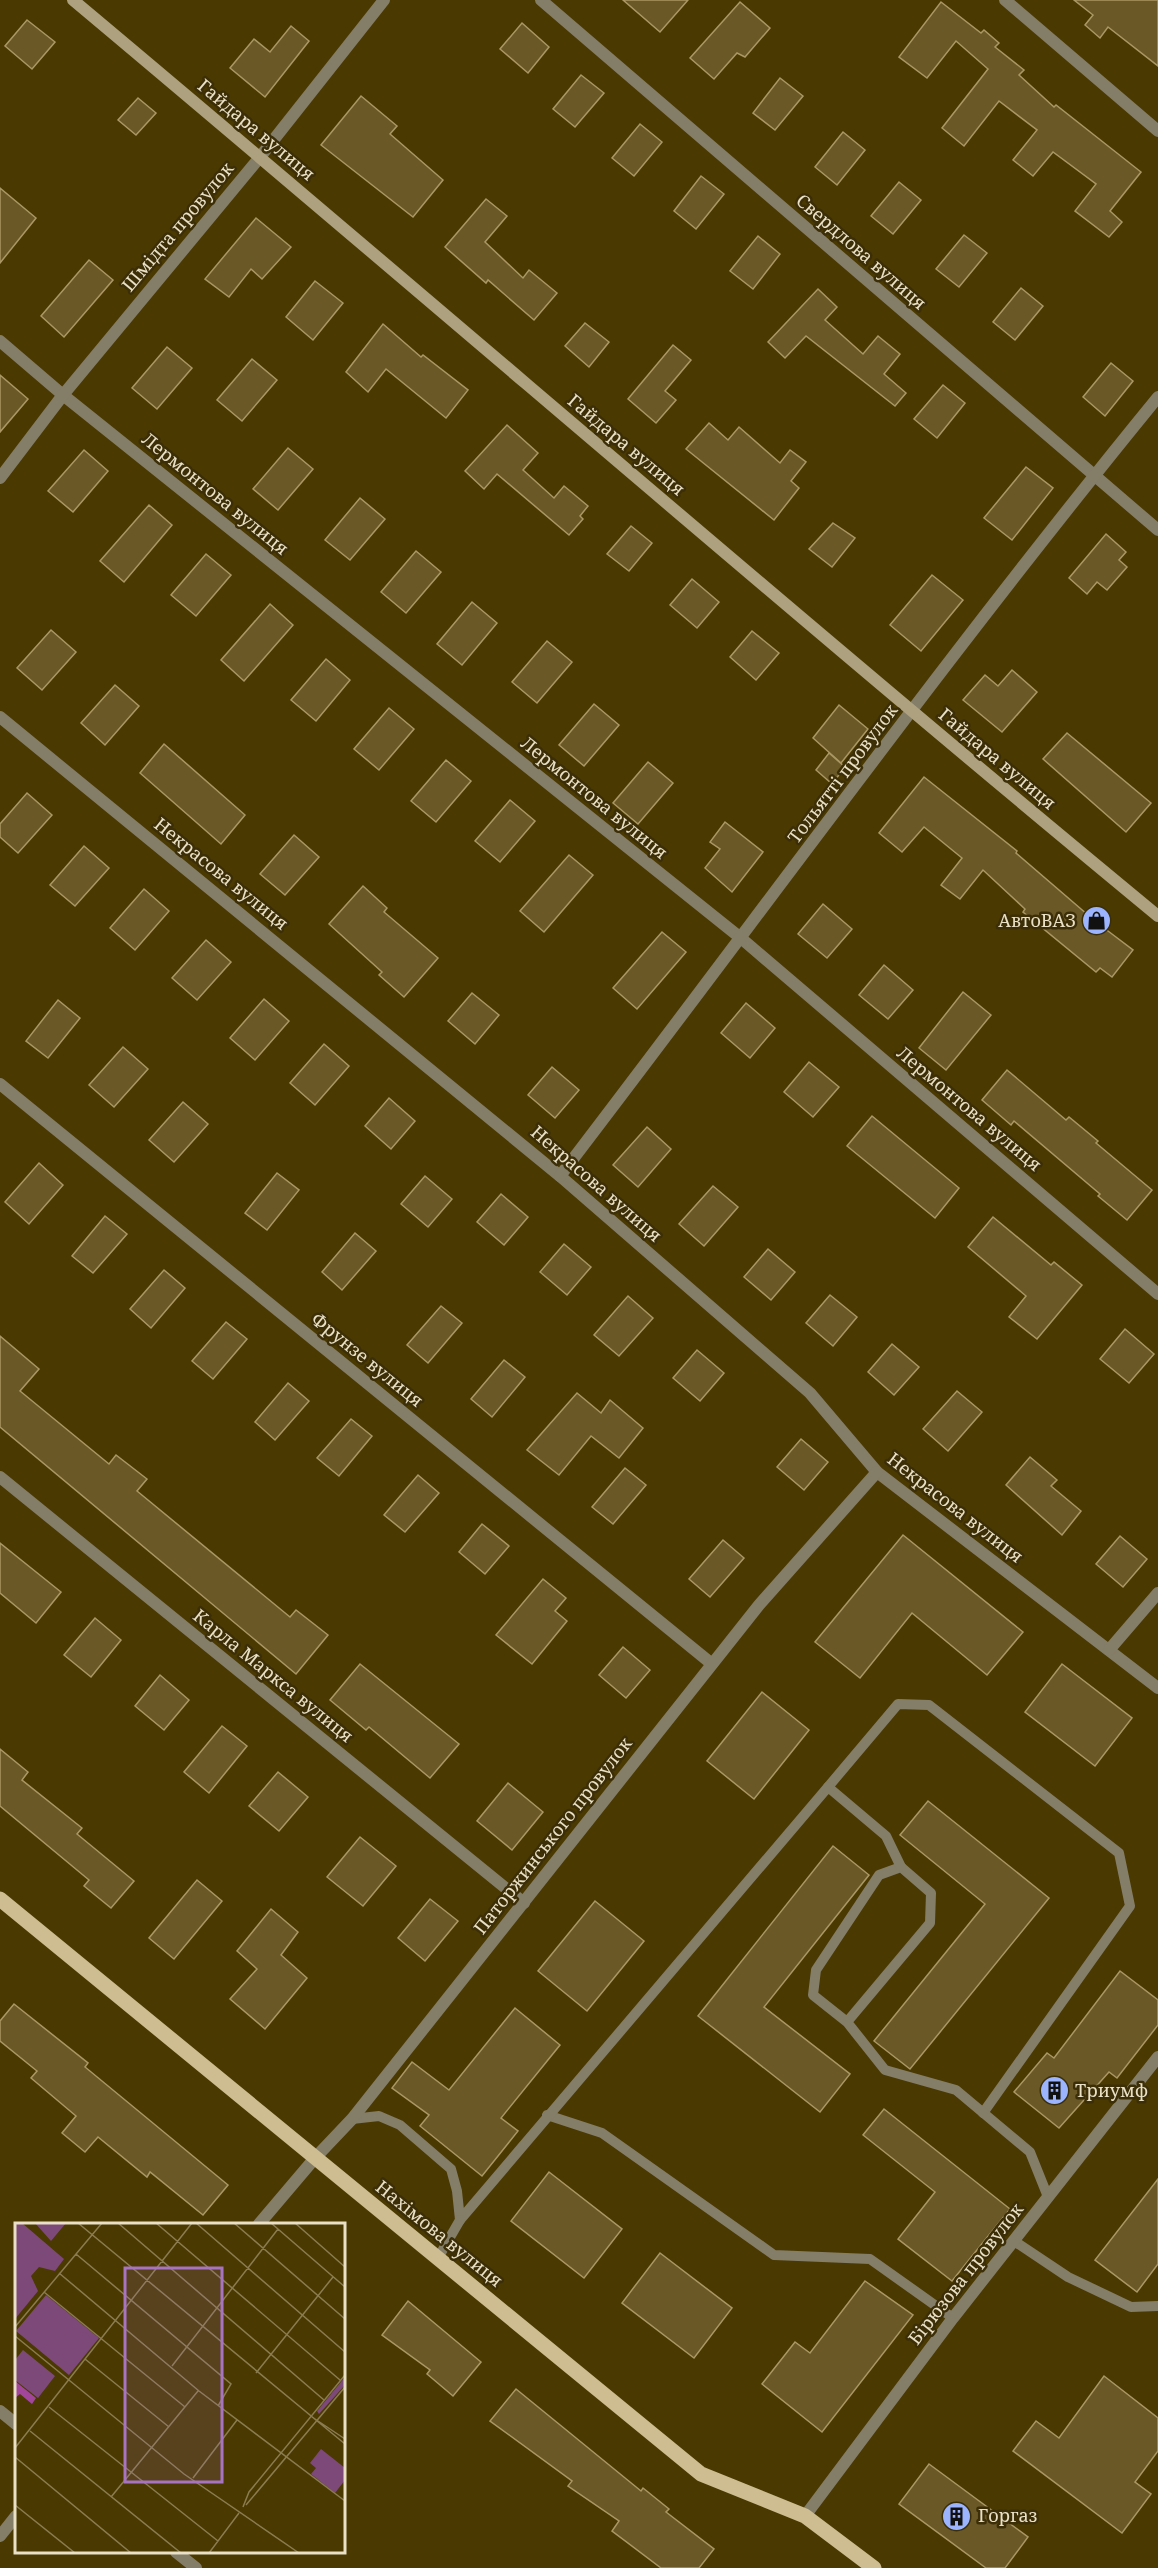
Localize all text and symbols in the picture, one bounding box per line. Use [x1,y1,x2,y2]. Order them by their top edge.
street label: Гайдара вулиця [193,73,320,185]
street label: Шмідта провулок [116,156,239,296]
street label: Свердлова вулиця [792,188,932,314]
street label: Гайдара вулиця [563,388,690,500]
street label: Лермонтова вулиця [137,427,294,560]
street label: Тольятті провулок [782,699,903,848]
street label: Гайдара вулиця [934,702,1061,814]
street label: Лермонтова вулиця [516,731,673,864]
street label: Некрасова вулиця [150,812,294,935]
shop icon: АвтоВАЗ [1081,905,1113,937]
place label: АвтоВАЗ [998,908,1076,932]
street label: Лермонтова вулиця [892,1041,1047,1176]
street label: Некрасова вулиця [526,1120,667,1247]
street label: Фрунзе вулиця [307,1307,429,1412]
street label: Некрасова вулиця [883,1447,1028,1568]
street label: Карла Маркса вулиця [189,1603,359,1747]
street label: Паторжинського провулок [468,1732,637,1939]
building icon: Триумф [1038,2075,1070,2107]
place label: Триумф [1075,2078,1148,2102]
street label: Нахімова вулиця [371,2175,508,2292]
street label: Бірюзова провулок [902,2197,1028,2349]
inset map [15,2223,345,2553]
building icon: Горгаз [941,2500,973,2532]
place label: Горгаз [978,2503,1037,2527]

